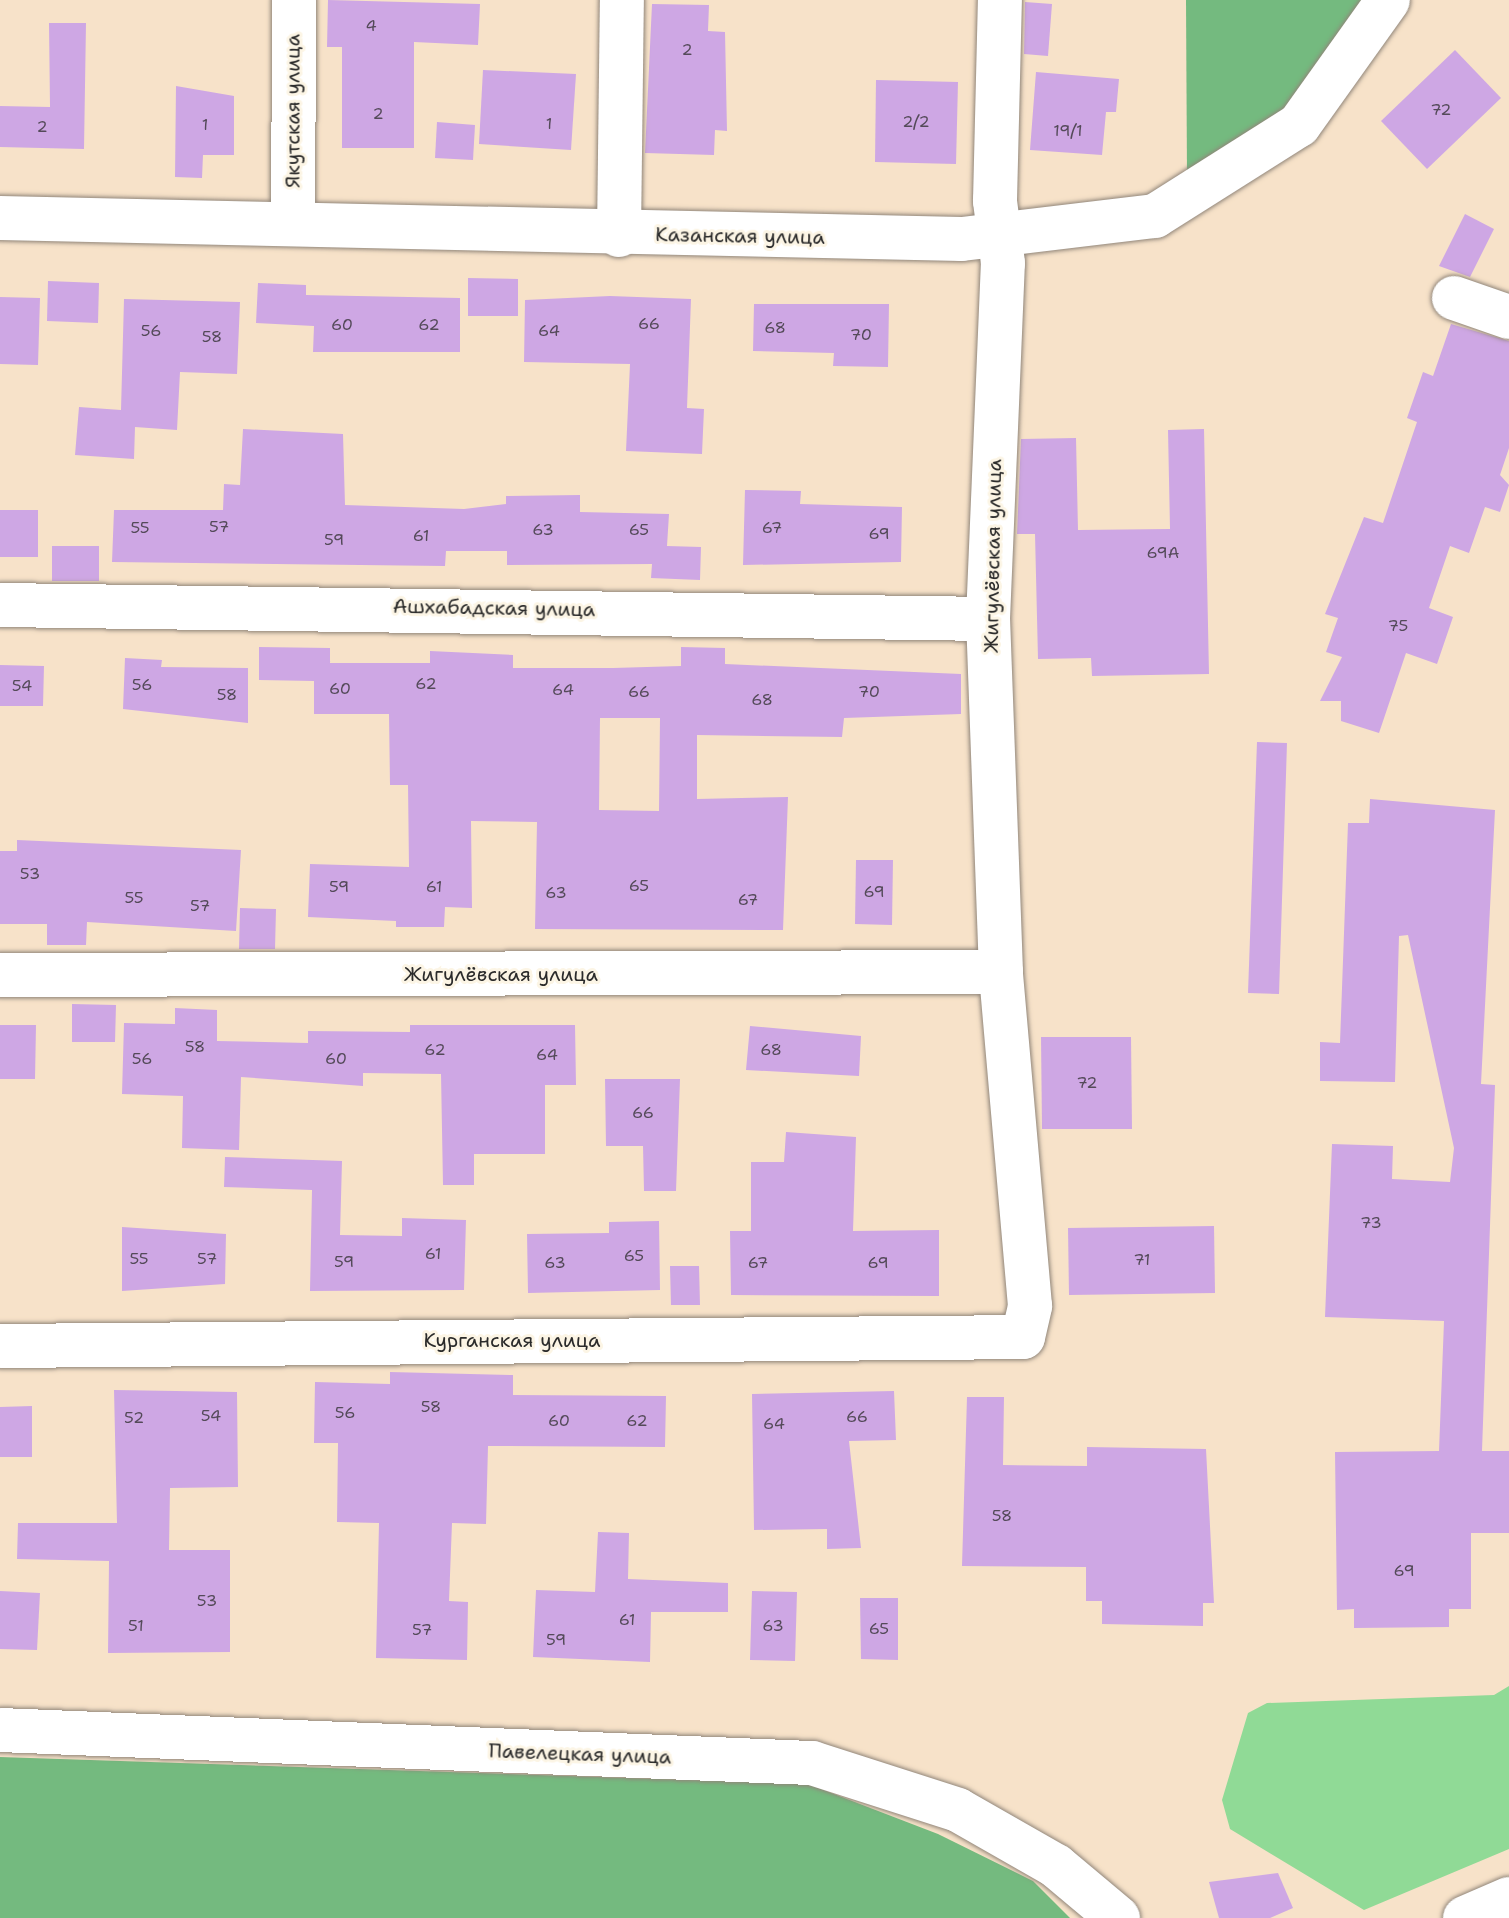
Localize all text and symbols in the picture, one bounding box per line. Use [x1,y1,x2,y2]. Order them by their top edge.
house number: 4 [365,16,377,36]
street label: Якутская улица [281,34,305,188]
house number: 2 [681,40,693,60]
house number: 72 [1430,100,1452,120]
house number: 2 [372,104,384,124]
house number: 2/2 [902,112,930,132]
house number: 1 [546,114,552,134]
house number: 1 [202,115,208,135]
house number: 2 [36,117,48,137]
house number: 19/1 [1053,121,1083,141]
street label: Казанская улица [655,223,825,249]
house number: 66 [638,314,660,334]
house number: 60 [331,315,353,335]
house number: 62 [418,315,440,335]
house number: 68 [764,318,786,338]
house number: 56 [141,321,161,341]
house number: 64 [538,321,560,341]
house number: 70 [850,325,872,345]
house number: 58 [202,327,222,347]
street label: Жигулёвская улица [979,459,1007,653]
house number: 57 [209,517,229,537]
house number: 55 [130,518,150,538]
house number: 67 [762,518,782,538]
house number: 63 [532,520,554,540]
house number: 65 [629,520,649,540]
house number: 69 [868,524,890,544]
house number: 61 [413,526,429,546]
house number: 59 [324,530,344,550]
house number: 69А [1147,543,1179,563]
street label: Ашхабадская улица [393,594,595,622]
house number: 75 [1388,616,1408,636]
house number: 62 [415,674,437,694]
house number: 56 [132,675,152,695]
house number: 54 [12,676,32,696]
house number: 60 [329,679,351,699]
house number: 64 [552,680,574,700]
house number: 66 [628,682,650,702]
house number: 70 [858,682,880,702]
house number: 58 [217,685,237,705]
house number: 68 [751,690,773,710]
house number: 53 [20,864,40,884]
house number: 65 [629,876,649,896]
house number: 59 [329,877,349,897]
house number: 61 [426,877,442,897]
house number: 69 [863,882,885,902]
house number: 63 [545,883,567,903]
house number: 55 [124,888,144,908]
house number: 67 [738,890,758,910]
house number: 57 [190,896,210,916]
street label: Жигулёвская улица [404,962,598,986]
house number: 58 [185,1037,205,1057]
house number: 62 [424,1040,446,1060]
house number: 68 [760,1040,782,1060]
house number: 64 [536,1045,558,1065]
house number: 56 [132,1049,152,1069]
house number: 60 [325,1049,347,1069]
house number: 72 [1076,1073,1098,1093]
house number: 66 [632,1103,654,1123]
house number: 73 [1360,1213,1382,1233]
house number: 61 [425,1244,441,1264]
house number: 65 [624,1246,644,1266]
house number: 55 [129,1249,149,1269]
house number: 57 [197,1249,217,1269]
house number: 71 [1133,1250,1151,1270]
house number: 59 [334,1252,354,1272]
house number: 63 [544,1253,566,1273]
house number: 67 [748,1253,768,1273]
house number: 69 [867,1253,889,1273]
street label: Курганская улица [423,1328,601,1352]
house number: 58 [421,1397,441,1417]
house number: 56 [335,1403,355,1423]
house number: 54 [201,1406,221,1426]
house number: 66 [846,1407,868,1427]
house number: 52 [124,1408,144,1428]
house number: 60 [548,1411,570,1431]
house number: 62 [626,1411,648,1431]
house number: 64 [763,1414,785,1434]
house number: 58 [992,1506,1012,1526]
house number: 69 [1393,1561,1415,1581]
house number: 53 [197,1591,217,1611]
house number: 61 [619,1610,635,1630]
house number: 51 [128,1616,144,1636]
house number: 63 [762,1616,784,1636]
house number: 65 [869,1619,889,1639]
house number: 57 [412,1620,432,1640]
house number: 59 [546,1630,566,1650]
street label: Павелецкая улица [488,1739,672,1769]

